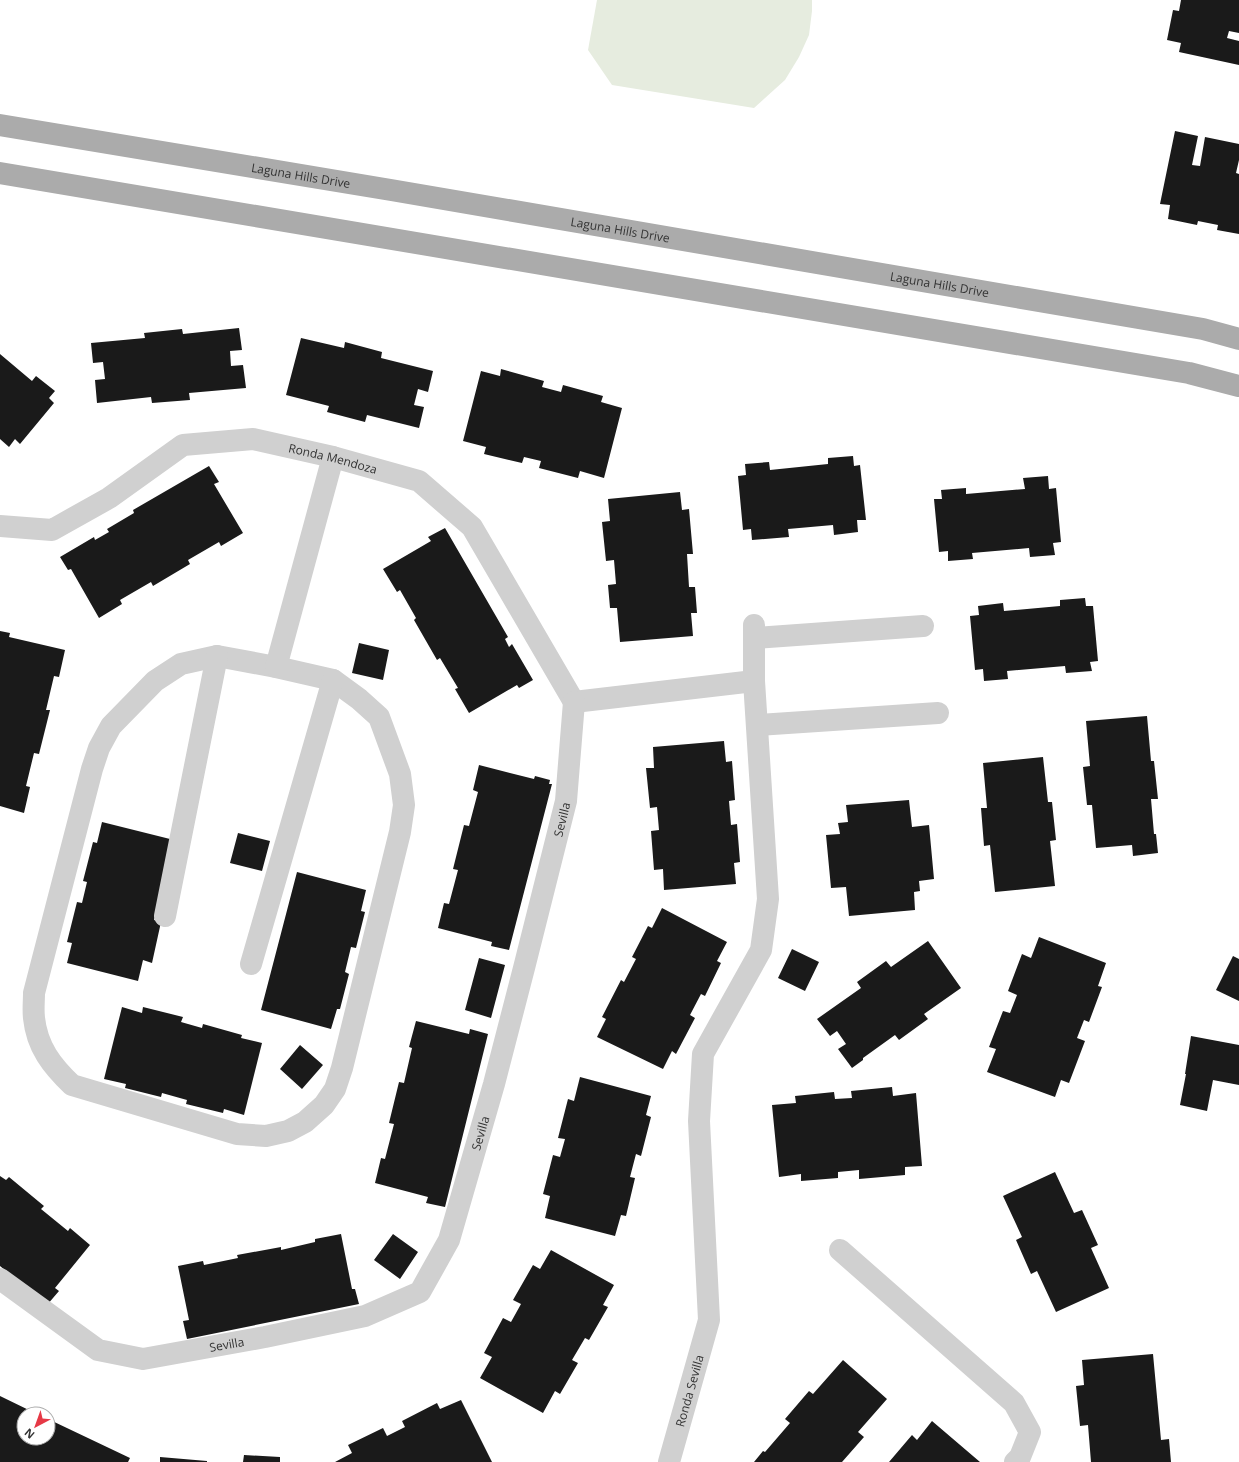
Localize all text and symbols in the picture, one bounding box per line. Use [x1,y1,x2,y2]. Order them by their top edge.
street label: Laguna Hills Drive [250,158,352,192]
street label: Laguna Hills Drive [569,212,671,246]
street label: Laguna Hills Drive [889,267,991,301]
street label: Ronda Mendoza [287,439,379,477]
street label: Sevilla [549,800,574,839]
street label: Sevilla [467,1114,493,1152]
street label: Sevilla [208,1332,246,1355]
street label: Ronda Sevilla [671,1353,707,1429]
north arrow [16,1406,56,1446]
text: N [21,1425,37,1443]

